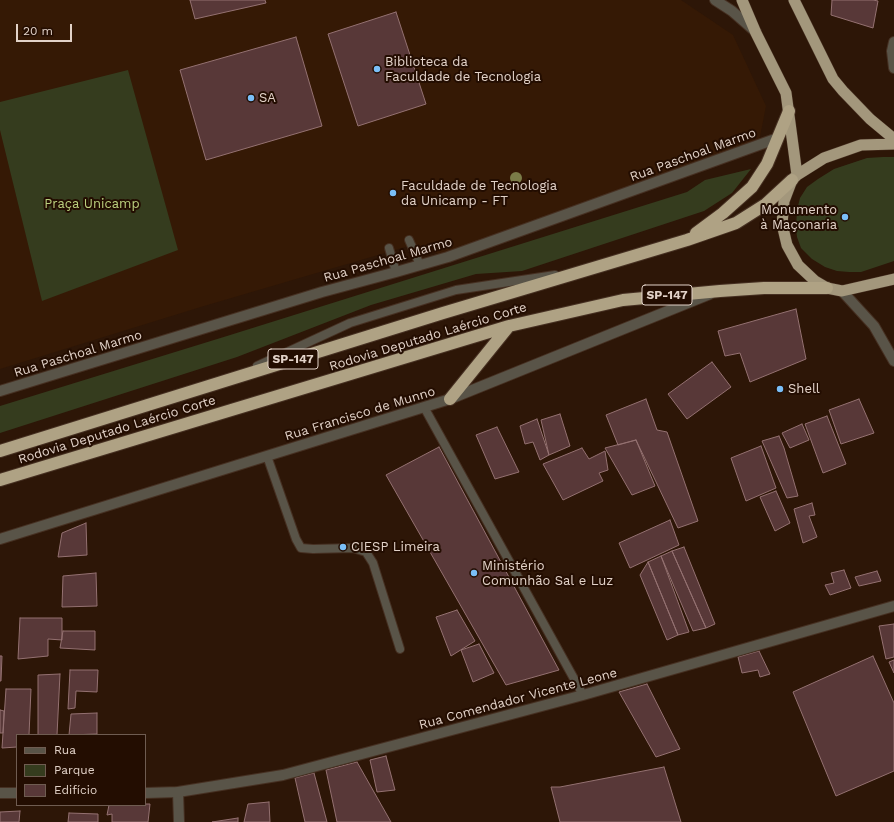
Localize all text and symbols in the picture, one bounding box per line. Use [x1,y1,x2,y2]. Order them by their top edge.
scale bar [18,16,74,42]
text: 20 m [23,24,53,38]
place label: Biblioteca da Faculdade de Tecnologia [385,54,541,85]
marker: Biblioteca da Faculdade de Tecnologia [372,64,382,74]
place label: SA [259,90,276,106]
marker: SA [246,93,256,103]
street label: Rua Paschoal Marmo [628,125,758,185]
place label: Faculdade de Tecnologia da Unicamp - FT [401,178,557,209]
marker: Faculdade de Tecnologia da Unicamp - FT [388,188,398,198]
park label: Praça Unicamp [44,196,140,212]
place label: Monumento à Maçonaria [760,202,837,233]
marker: Monumento à Maçonaria [840,212,850,222]
street label: Rua Paschoal Marmo [322,234,454,286]
road number: SP-147 [642,285,692,305]
street label: Rodovia Deputado Laércio Corte [327,299,529,375]
street label: Rua Paschoal Marmo [12,327,144,381]
road number: SP-147 [268,349,318,369]
place label: Shell [788,381,820,397]
street label: Rua Francisco de Munno [283,384,437,444]
marker: Shell [775,384,785,394]
street label: Rodovia Deputado Laércio Corte [16,392,218,468]
place label: CIESP Limeira [351,539,440,555]
marker: CIESP Limeira [338,542,348,552]
place label: Ministério Comunhão Sal e Luz [482,558,613,589]
marker: Ministério Comunhão Sal e Luz [469,568,479,578]
street label: Rua Comendador Vicente Leone [417,665,619,733]
legend [16,734,146,806]
text: Rua [54,743,76,757]
text: Parque [54,763,95,777]
text: Edifício [54,783,97,797]

